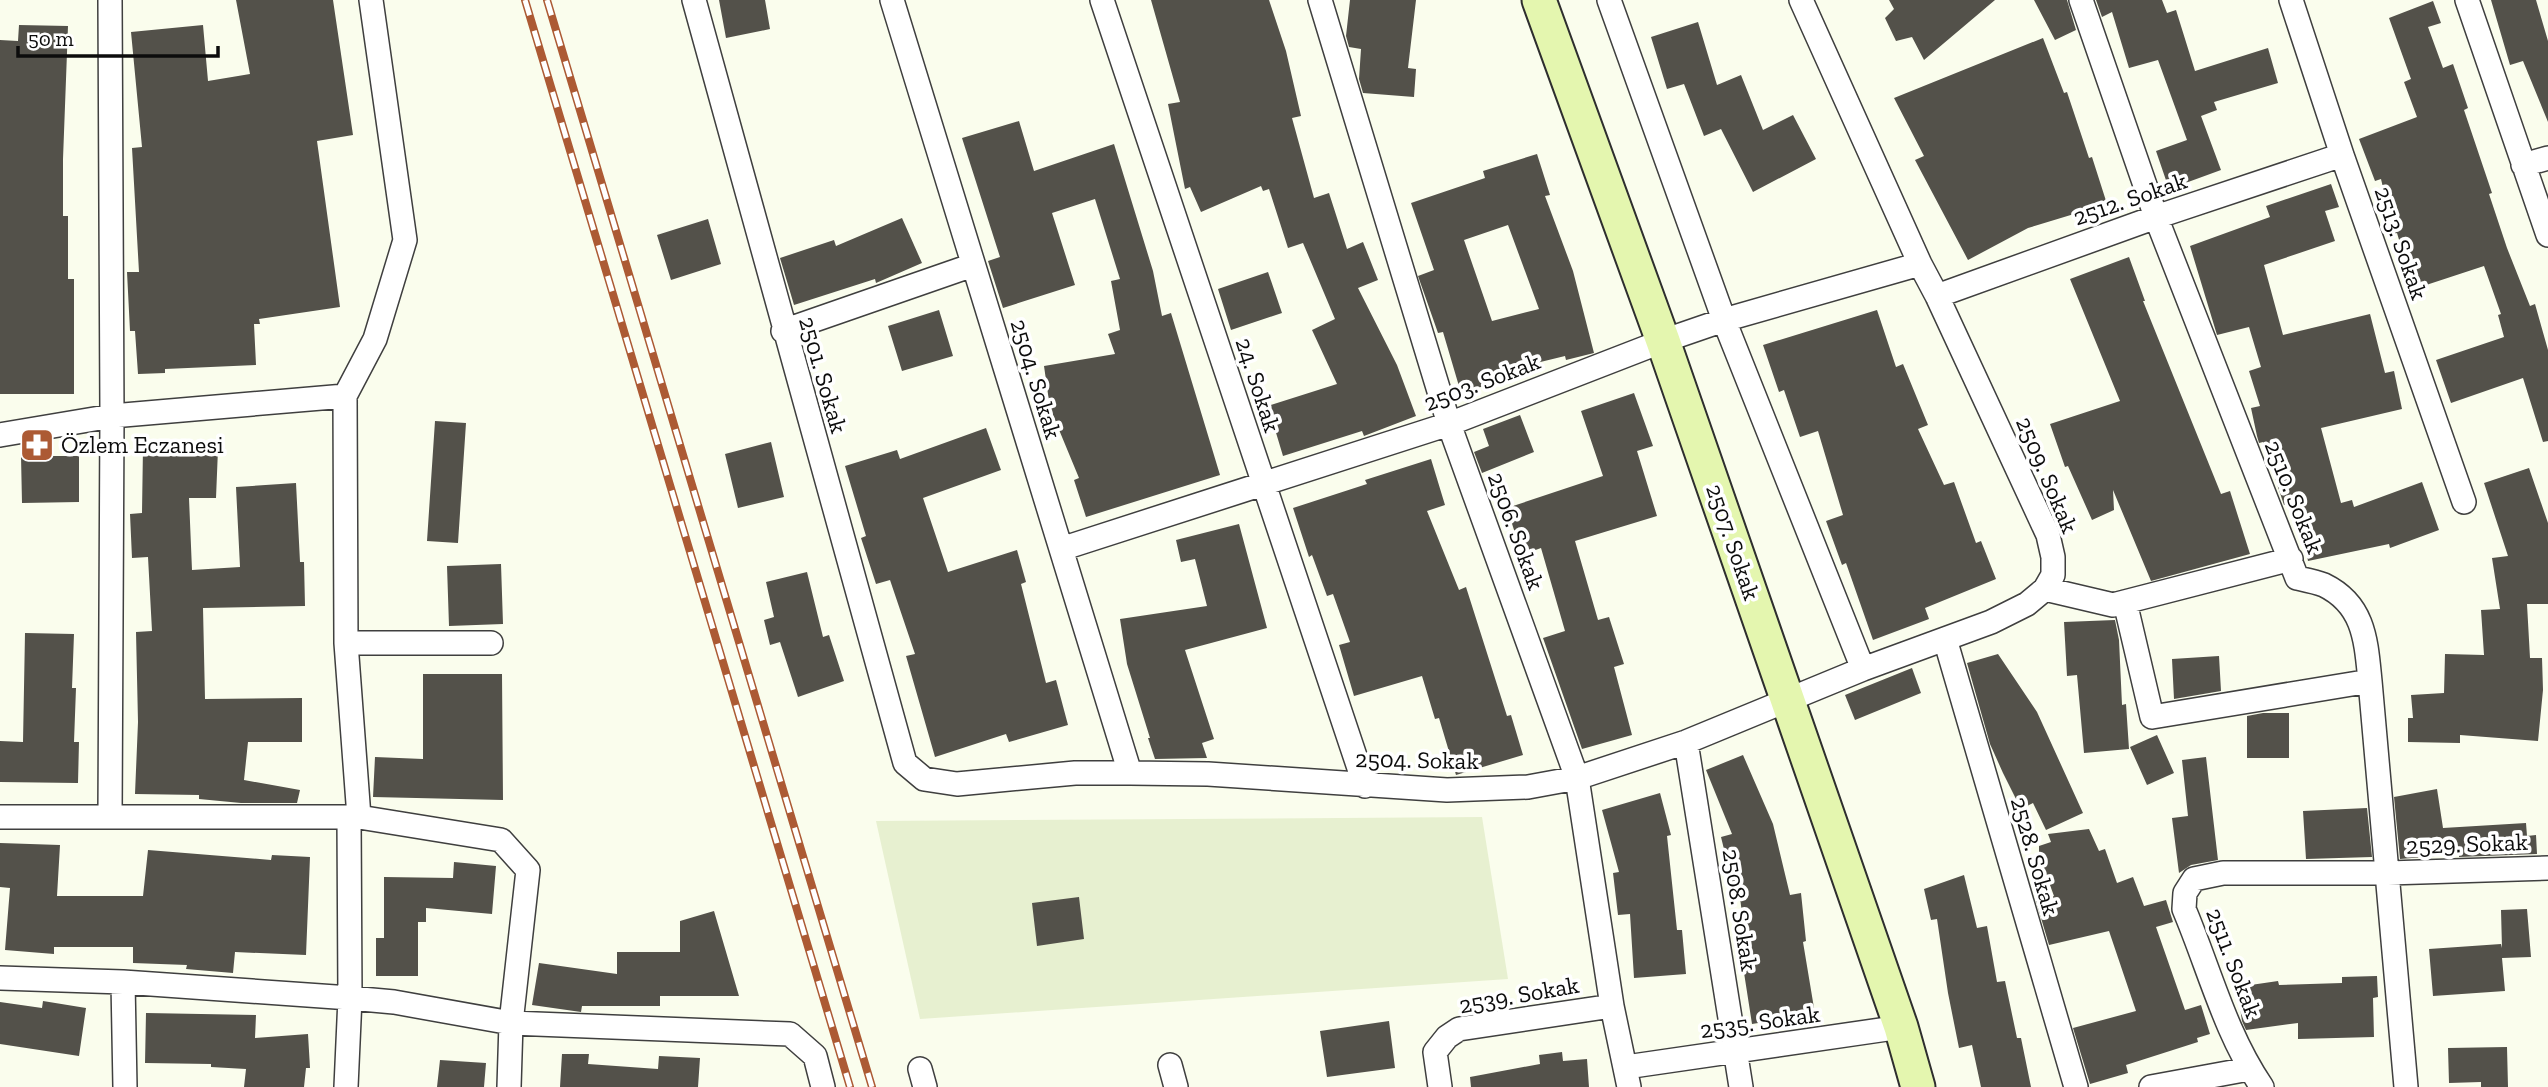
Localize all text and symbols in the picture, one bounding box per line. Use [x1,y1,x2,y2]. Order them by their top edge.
scale bar [18,14,217,58]
text: 50 m [28,26,74,51]
street label: 2512. Sokak [2069,165,2191,232]
street label: 2513. Sokak [2369,182,2435,304]
street label: 2501. Sokak [793,313,854,437]
street label: 2504. Sokak [1005,316,1069,443]
street label: 24. Sokak [1230,334,1287,436]
street label: 2503. Sokak [1419,346,1545,417]
street label: 2509. Sokak [2010,412,2085,538]
pharmacy icon: Özlem Eczanesi [18,426,56,464]
place label: Özlem Eczanesi [61,430,224,459]
street label: 2510. Sokak [2259,436,2330,558]
street label: 2506. Sokak [1482,468,1551,594]
street label: 2507. Sokak [1700,480,1767,604]
street label: 2504. Sokak [1355,744,1480,775]
street label: 2528. Sokak [2005,793,2066,919]
street label: 2529. Sokak [2406,827,2529,860]
street label: 2508. Sokak [1717,847,1765,974]
street label: 2511. Sokak [2200,904,2269,1022]
street label: 2539. Sokak [1457,970,1582,1019]
street label: 2535. Sokak [1698,999,1822,1044]

